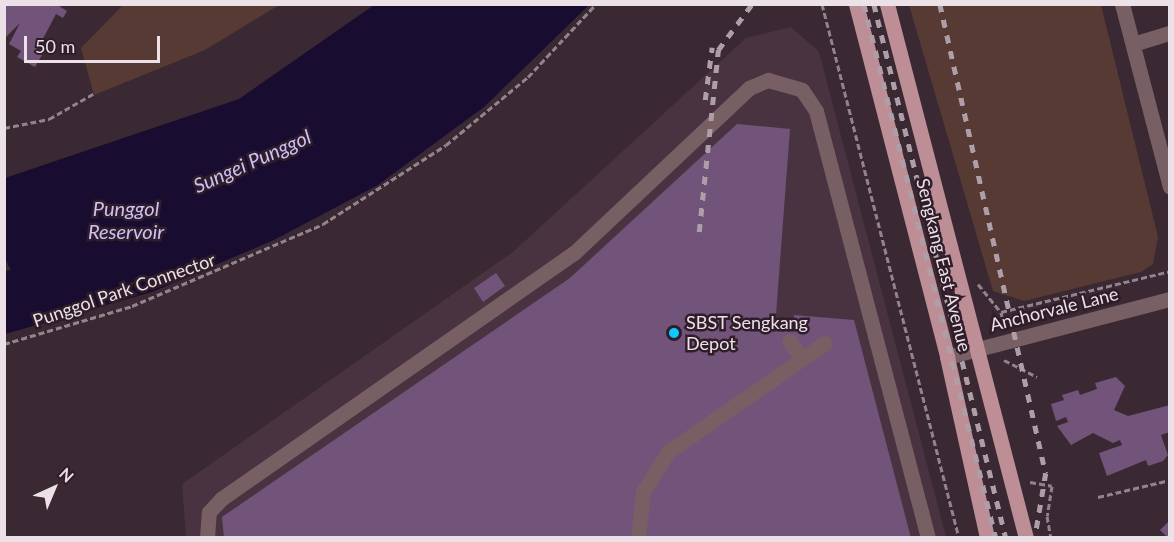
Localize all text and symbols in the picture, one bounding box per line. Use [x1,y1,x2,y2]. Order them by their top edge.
scale bar [27,24,164,62]
text: 50 m [35,35,75,57]
water label: Sungei Punggol [190,124,314,198]
street label: Sengkang East Avenue [912,176,976,354]
water label: Punggol Reservoir [88,196,164,243]
street label: Punggol Park Connector [30,249,218,331]
street label: Anchorvale Lane [987,283,1121,335]
place label: SBST Sengkang Depot [686,312,809,354]
marker: SBST Sengkang Depot [667,326,681,340]
north arrow [24,458,84,518]
text: N [56,464,78,486]

